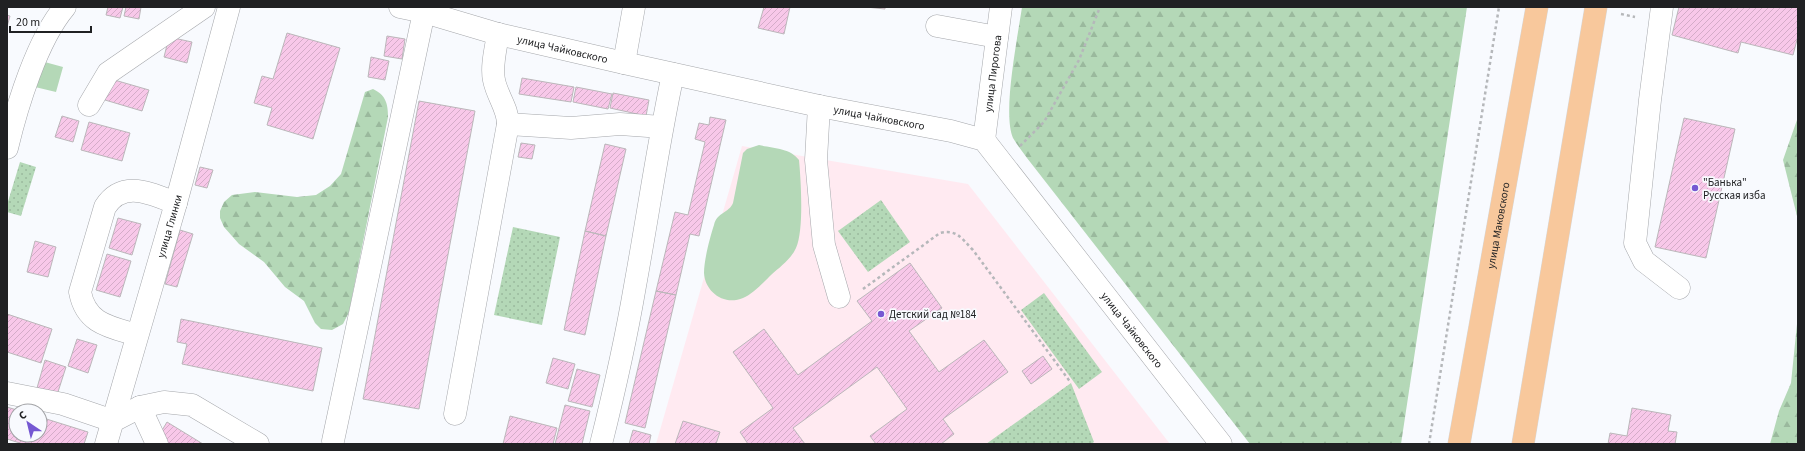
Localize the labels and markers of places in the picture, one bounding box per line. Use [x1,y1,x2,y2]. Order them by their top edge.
place label: "Банька" Русская изба [1703,175,1766,203]
marker: "Банька" Русская изба [1690,183,1700,193]
place label: Детский сад №184 [889,307,977,322]
marker: Детский сад №184 [876,309,886,319]

